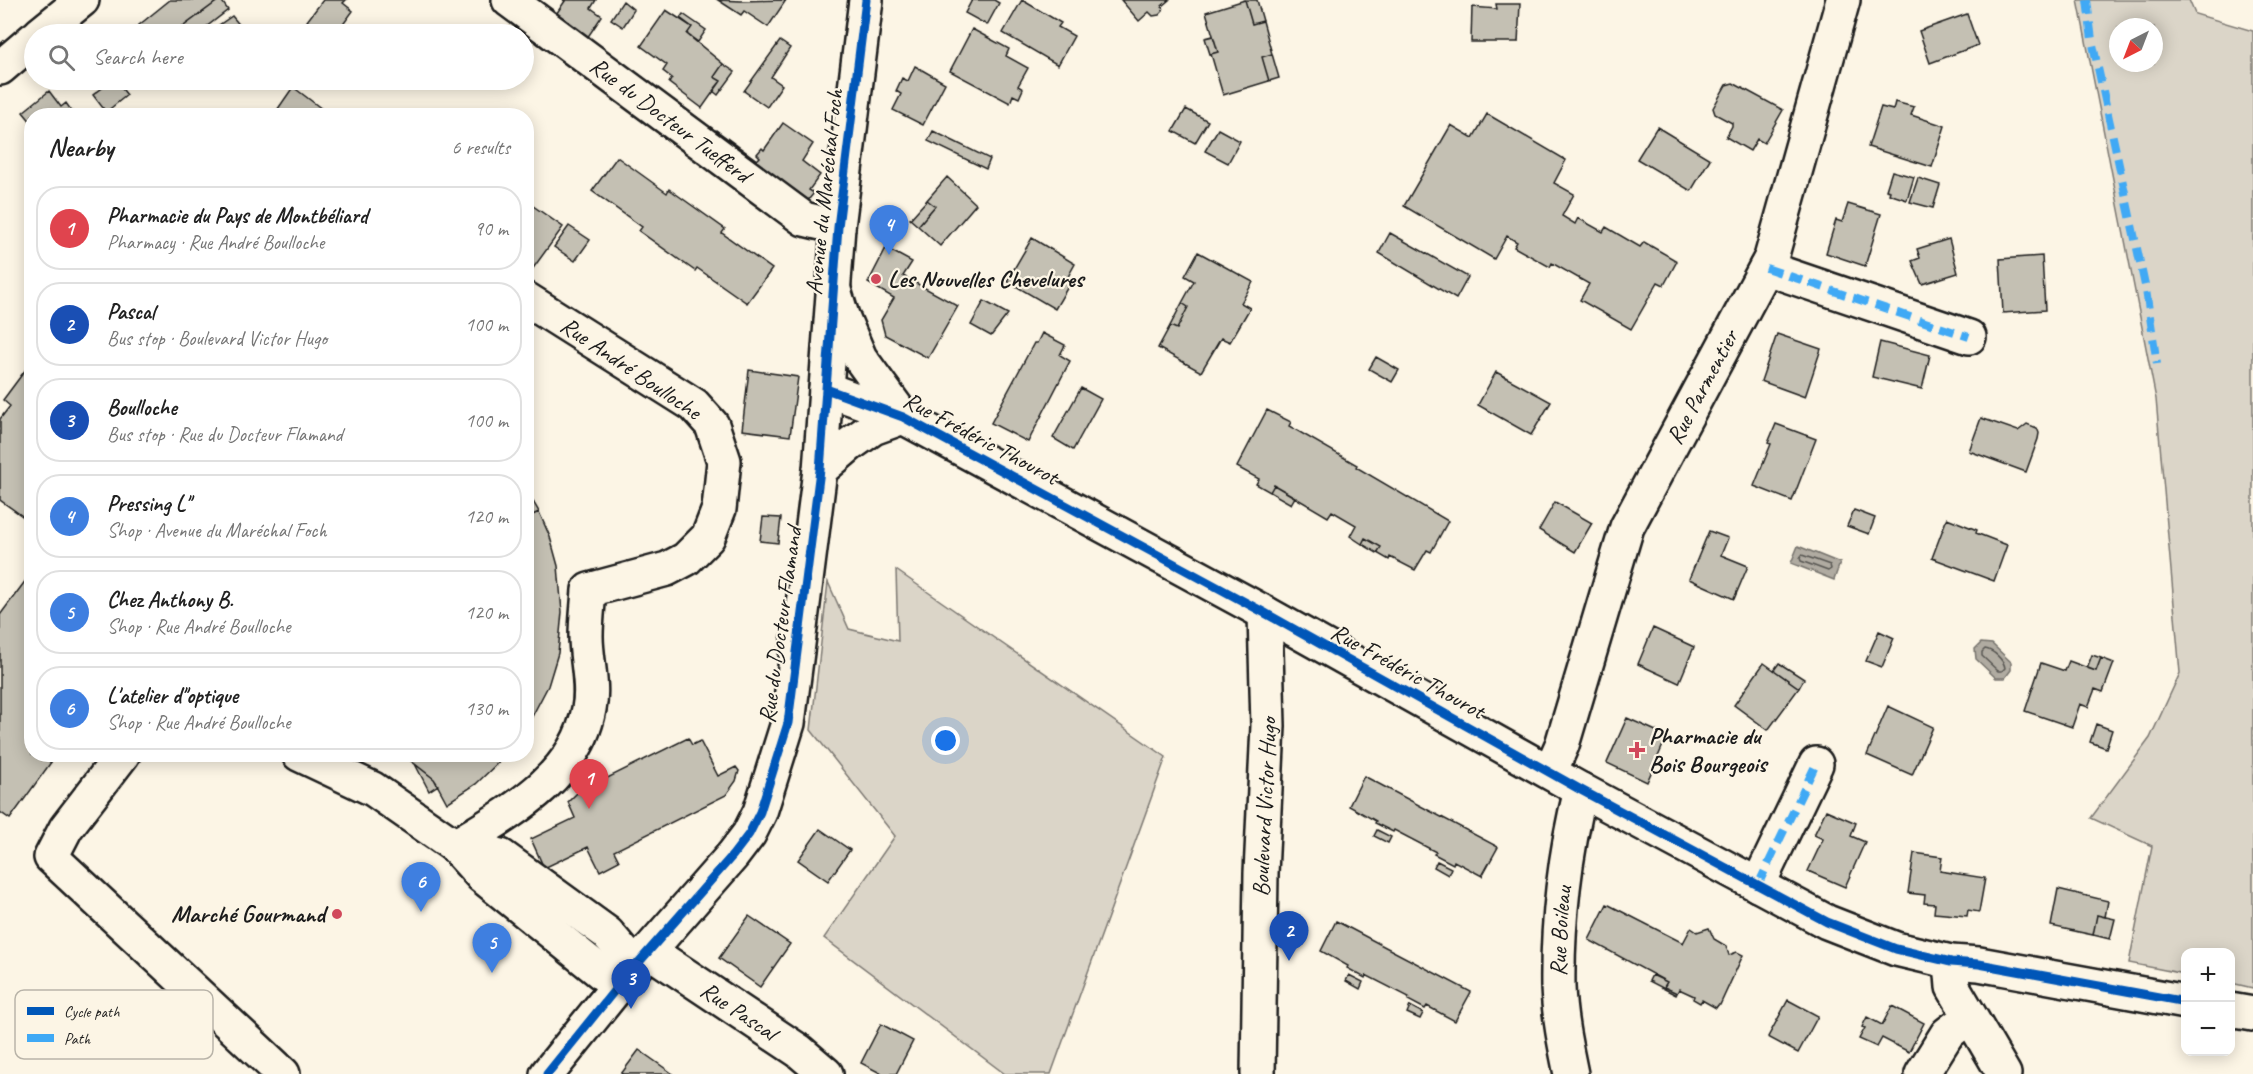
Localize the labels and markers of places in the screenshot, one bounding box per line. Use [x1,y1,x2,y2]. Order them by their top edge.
pin: 4 [870,206,908,255]
place label: Les Nouvelles Chevelures [888,264,1086,294]
marker: Les Nouvelles Chevelures [869,272,883,286]
place label: Pharmacie du Bois Bourgeois [1649,721,1769,779]
marker: Pharmacie du Bois Bourgeois [1630,743,1644,757]
pin: 1 [570,760,608,809]
pin: 6 [402,862,440,912]
place label: Marché Gourmand [171,899,329,929]
marker: Marché Gourmand [330,907,344,921]
pin: 2 [1270,912,1308,961]
pin: 5 [472,924,512,973]
pin: 3 [612,960,650,1009]

